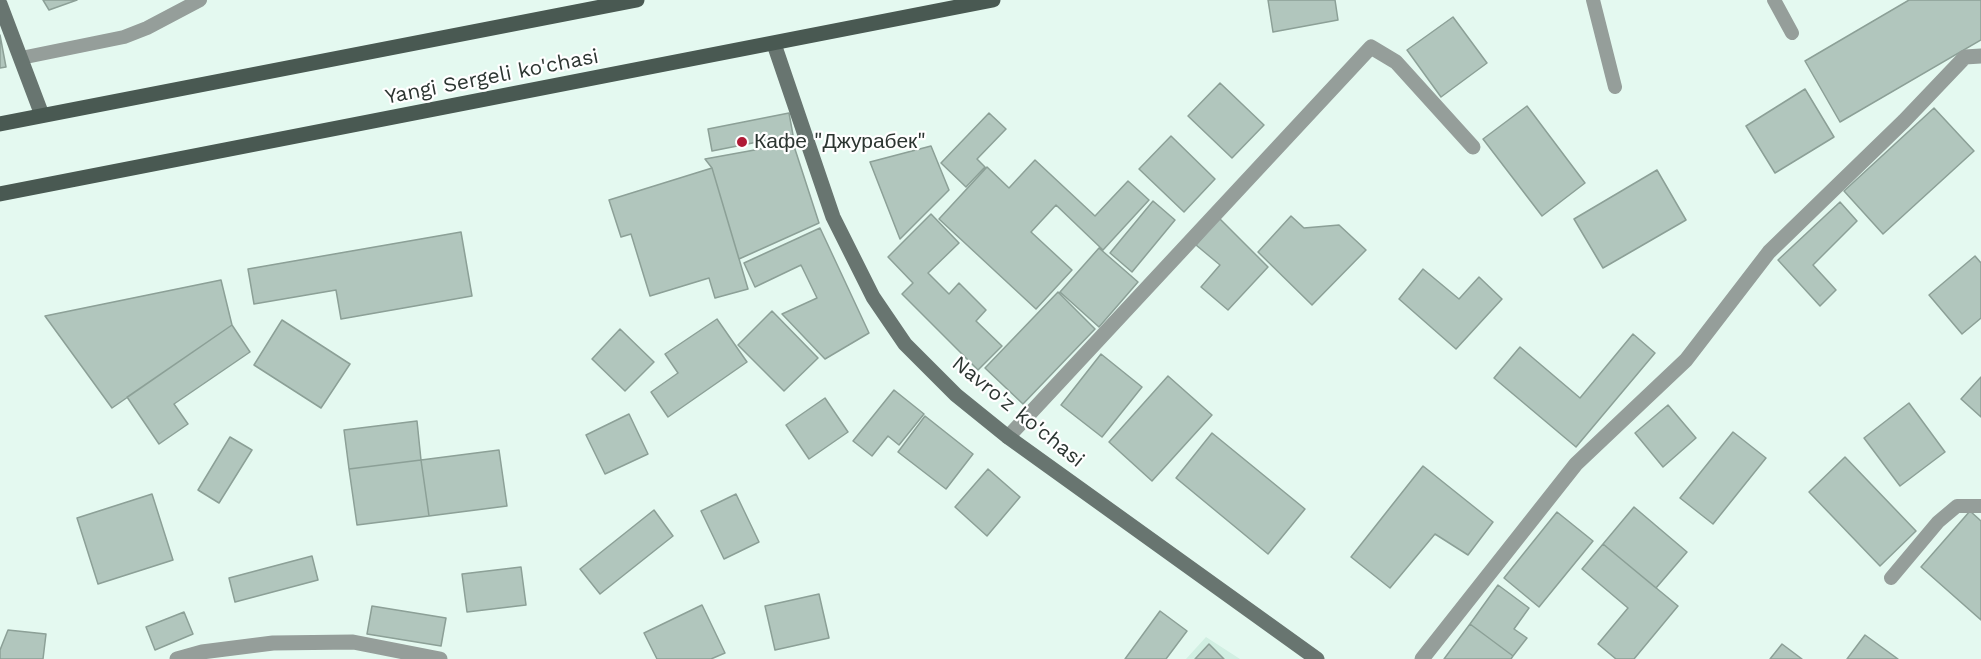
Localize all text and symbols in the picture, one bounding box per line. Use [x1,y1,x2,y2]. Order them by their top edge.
street label: Yangi Sergeli ko'chasi [383,44,601,110]
place label: Кафе "Джурабек" [754,129,926,155]
marker: Кафе "Джурабек" [735,135,749,149]
street label: Navro'z ko'chasi [947,351,1089,473]

